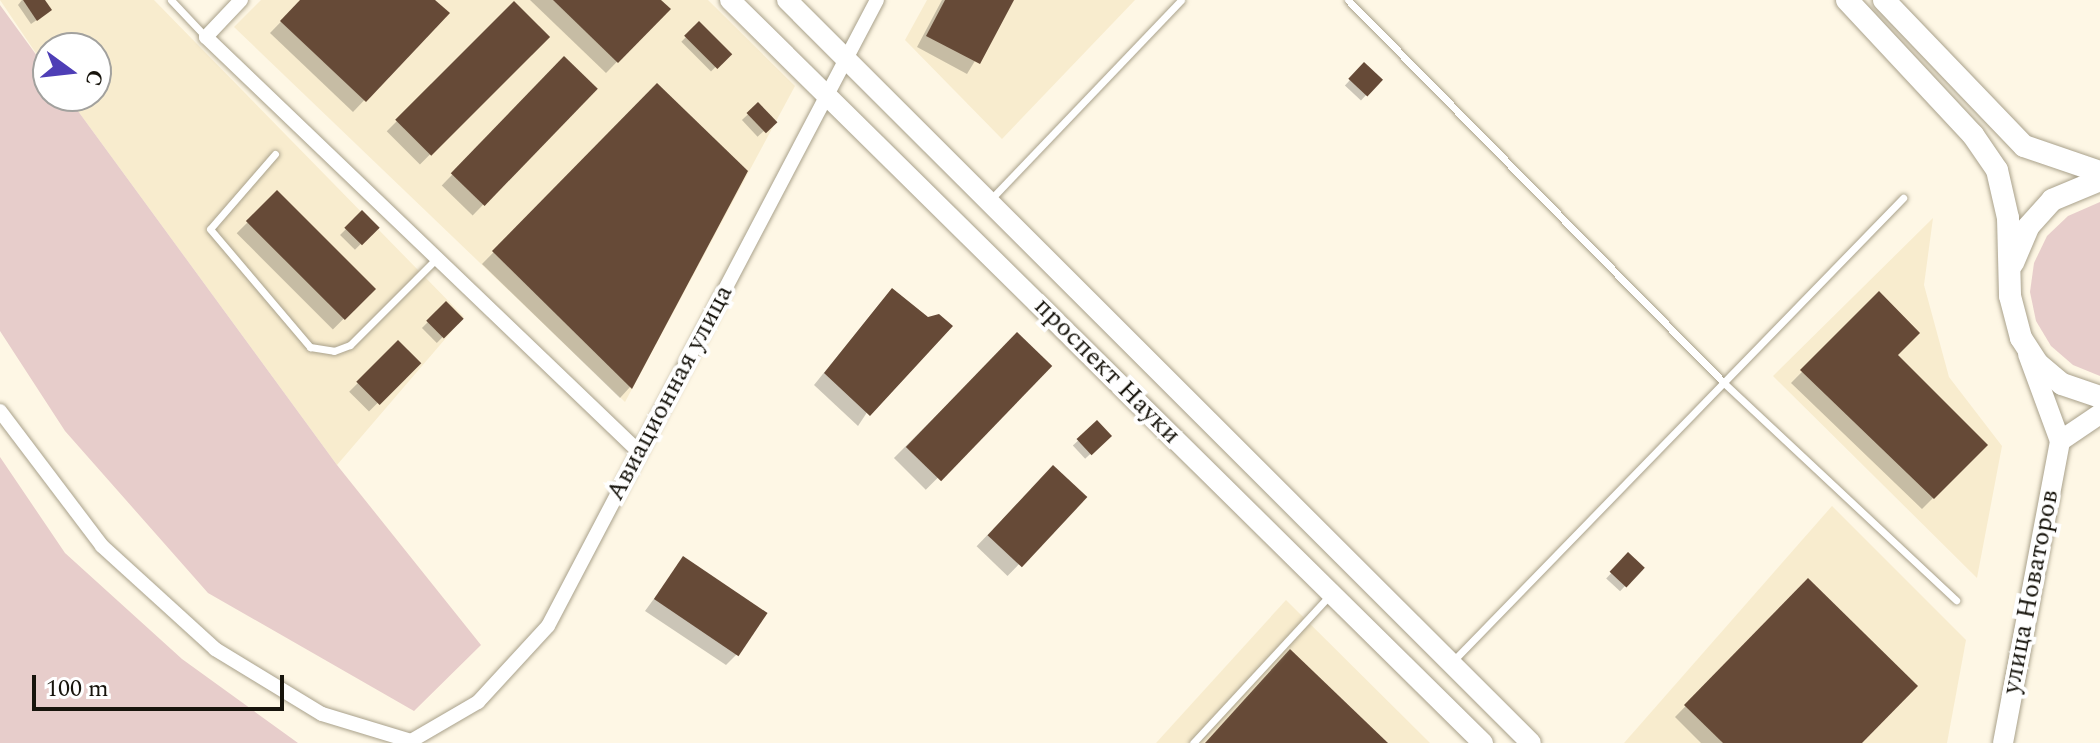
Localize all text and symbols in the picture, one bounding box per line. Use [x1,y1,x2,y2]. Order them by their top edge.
north arrow [32,32,112,112]
text: С [76,66,112,90]
street label: Авиационная улица [600,280,740,506]
street label: проспект Науки [1027,291,1187,451]
street label: улица Новаторов [1996,487,2066,697]
scale bar [36,659,288,709]
text: 100 m [46,671,109,707]

